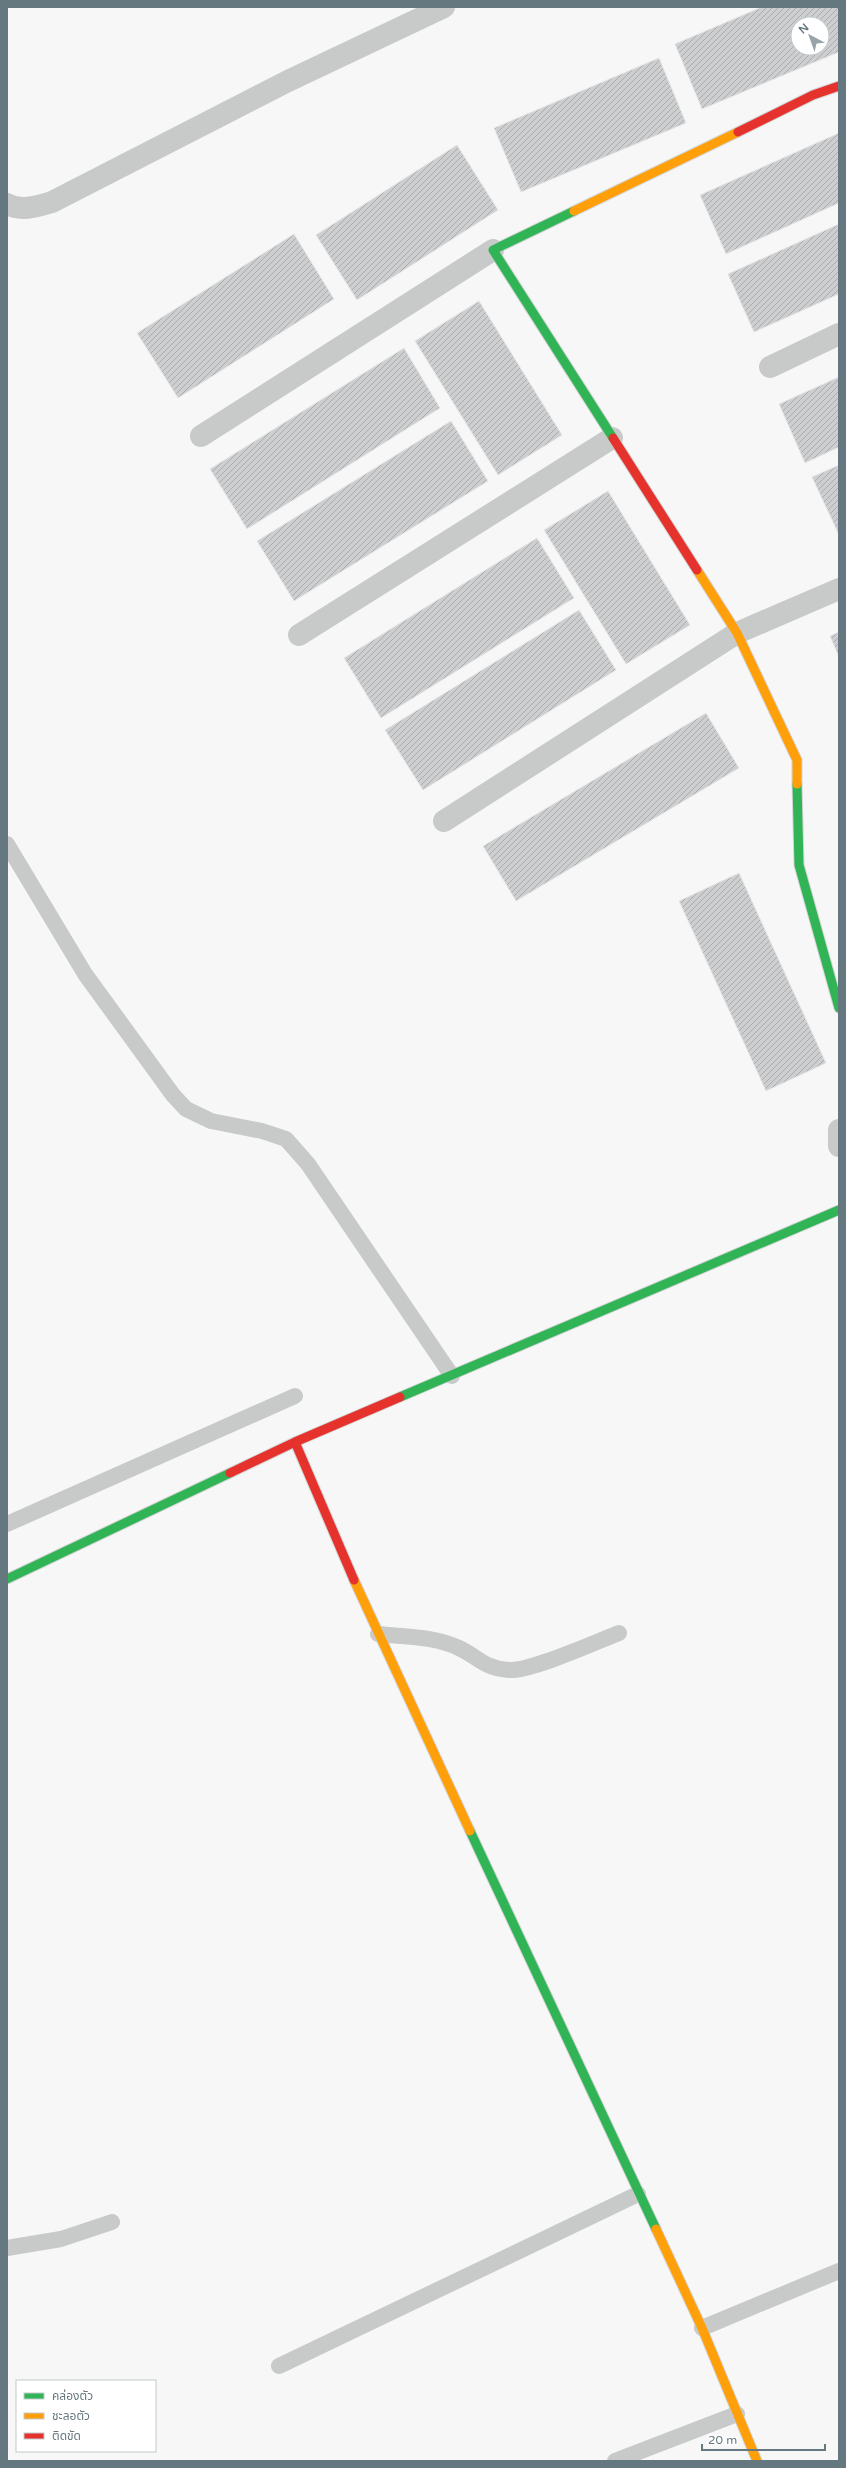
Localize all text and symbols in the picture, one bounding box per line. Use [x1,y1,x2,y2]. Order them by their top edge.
north arrow [790,16,830,56]
text: N [796,21,811,37]
legend [16,2380,156,2452]
text: คล่องตัว [52,2389,93,2403]
text: ชะลอตัว [52,2409,90,2423]
scale bar [702,2426,825,2452]
text: ติดขัด [52,2429,81,2443]
text: 20 m [708,2433,737,2447]

